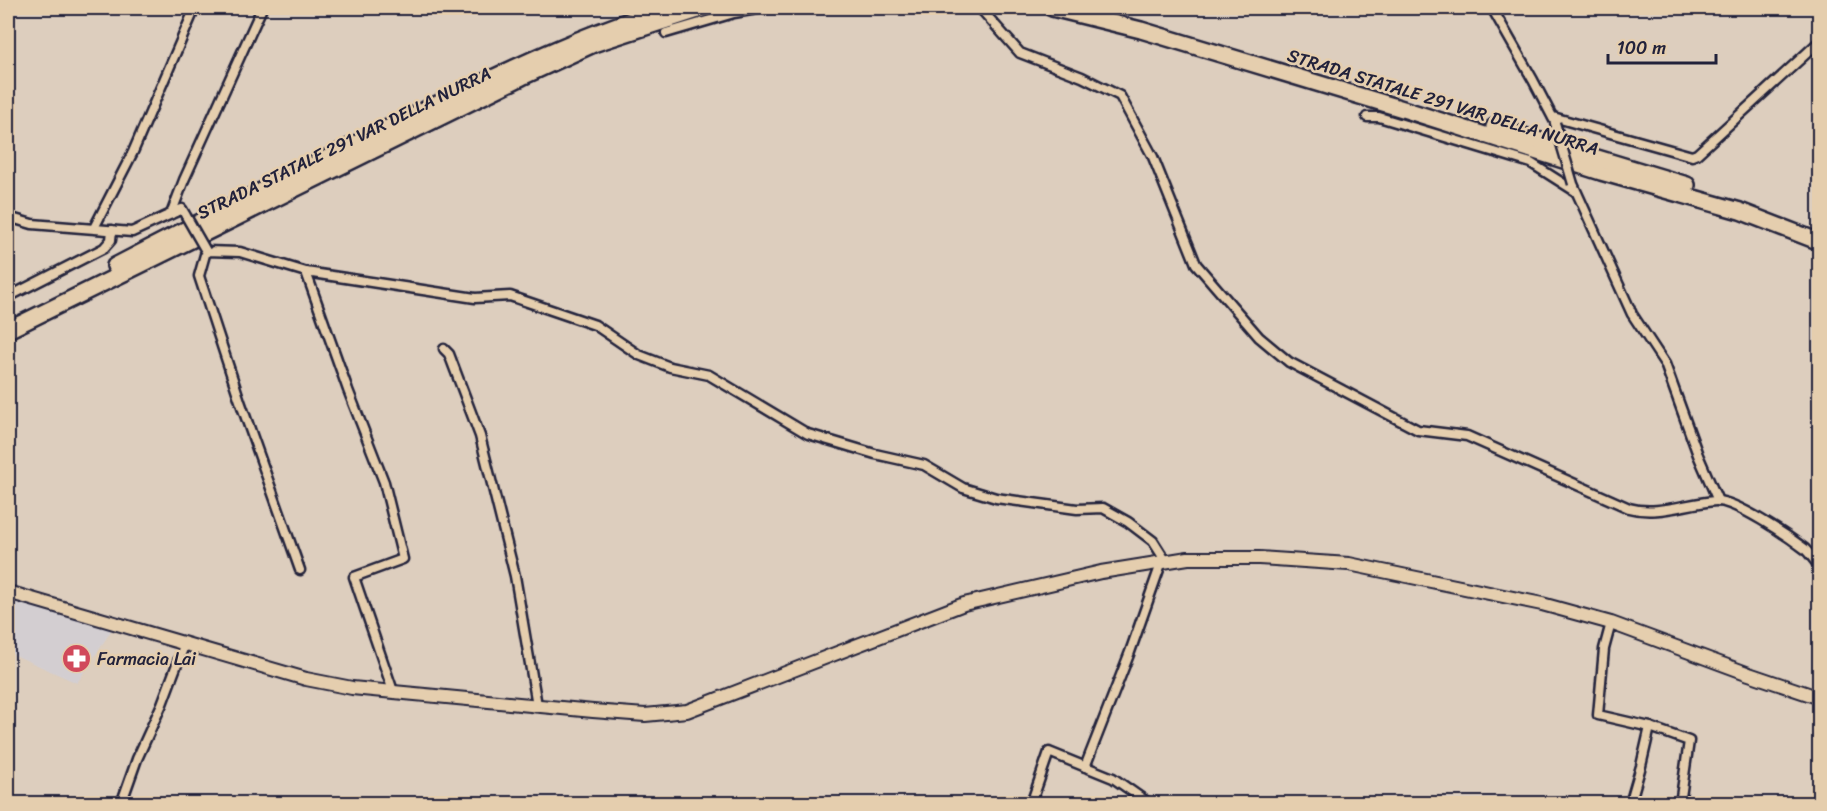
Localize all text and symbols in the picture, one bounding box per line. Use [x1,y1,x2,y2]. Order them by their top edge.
scale bar [1608,27,1716,65]
text: 100 m [1617,32,1666,64]
street label: STRADA STATALE 291 VAR DELLA NURRA [1283,39,1603,165]
street label: STRADA STATALE 291 VAR DELLA NURRA [191,58,497,228]
pharmacy icon: Farmacia Lai [60,643,92,675]
place label: Farmacia Lai [97,643,197,675]

